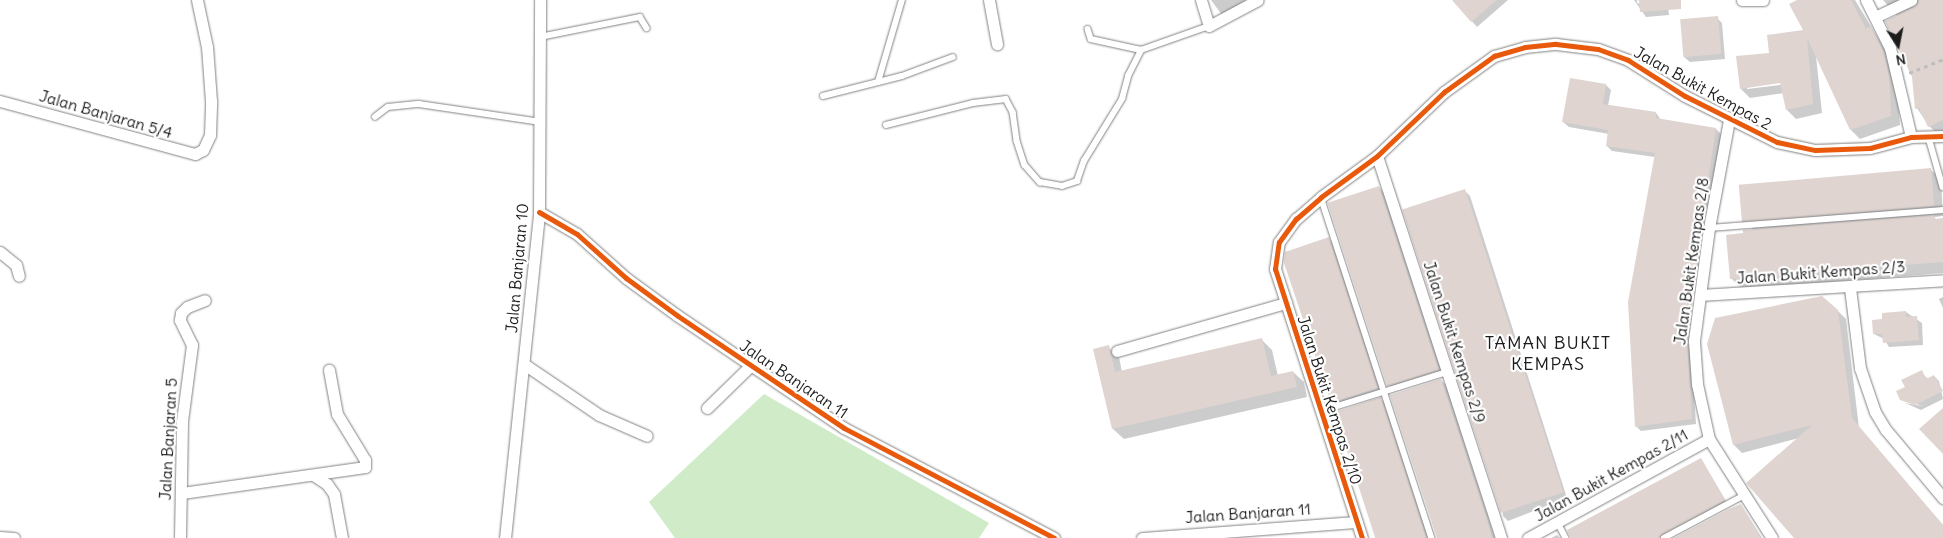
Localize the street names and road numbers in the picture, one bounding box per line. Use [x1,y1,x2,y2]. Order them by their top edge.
street label: Jalan Bukit Kempas 2 [1631,42,1775,134]
street label: Jalan Banjaran 5/4 [37,86,175,142]
street label: Jalan Bukit Kempas 2/8 [1670,176,1712,346]
street label: Jalan Banjaran 10 [502,202,532,334]
street label: Jalan Bukit Kempas 2/3 [1736,257,1906,287]
street label: Jalan Bukit Kempas 2/9 [1420,259,1490,425]
street label: Jalan Bukit Kempas 2/10 [1294,313,1366,487]
street label: Jalan Banjaran 11 [736,336,852,422]
street label: Jalan Banjaran 5 [155,377,181,501]
street label: Jalan Bukit Kempas 2/11 [1531,425,1691,525]
street label: Jalan Banjaran 11 [1185,499,1311,527]

